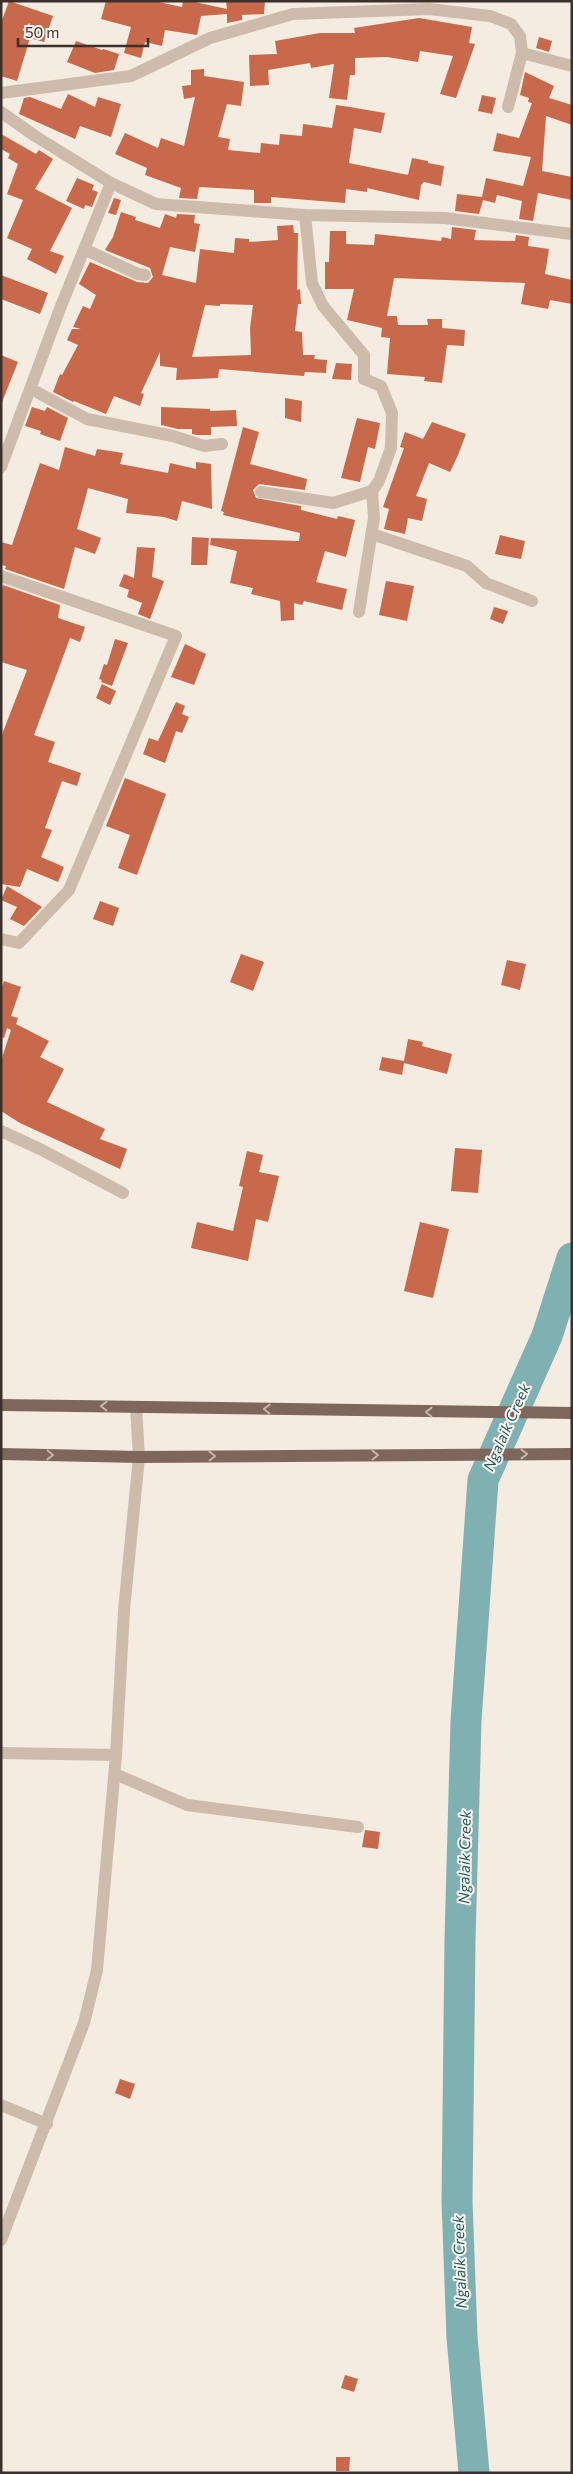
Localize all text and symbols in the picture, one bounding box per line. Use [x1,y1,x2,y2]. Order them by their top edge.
scale bar [18,15,148,47]
text: 50 m [25,23,59,41]
water label: Ngalaik Creek [479,1380,534,1473]
one-way arrow [100,1401,108,1411]
one-way arrow [263,1404,270,1414]
one-way arrow [425,1407,432,1417]
one-way arrow [520,1449,528,1459]
one-way arrow [46,1450,54,1460]
one-way arrow [372,1450,379,1460]
one-way arrow [209,1451,217,1461]
water label: Ngalaik Creek [454,1809,474,1904]
water label: Ngalaik Creek [448,2214,470,2309]

